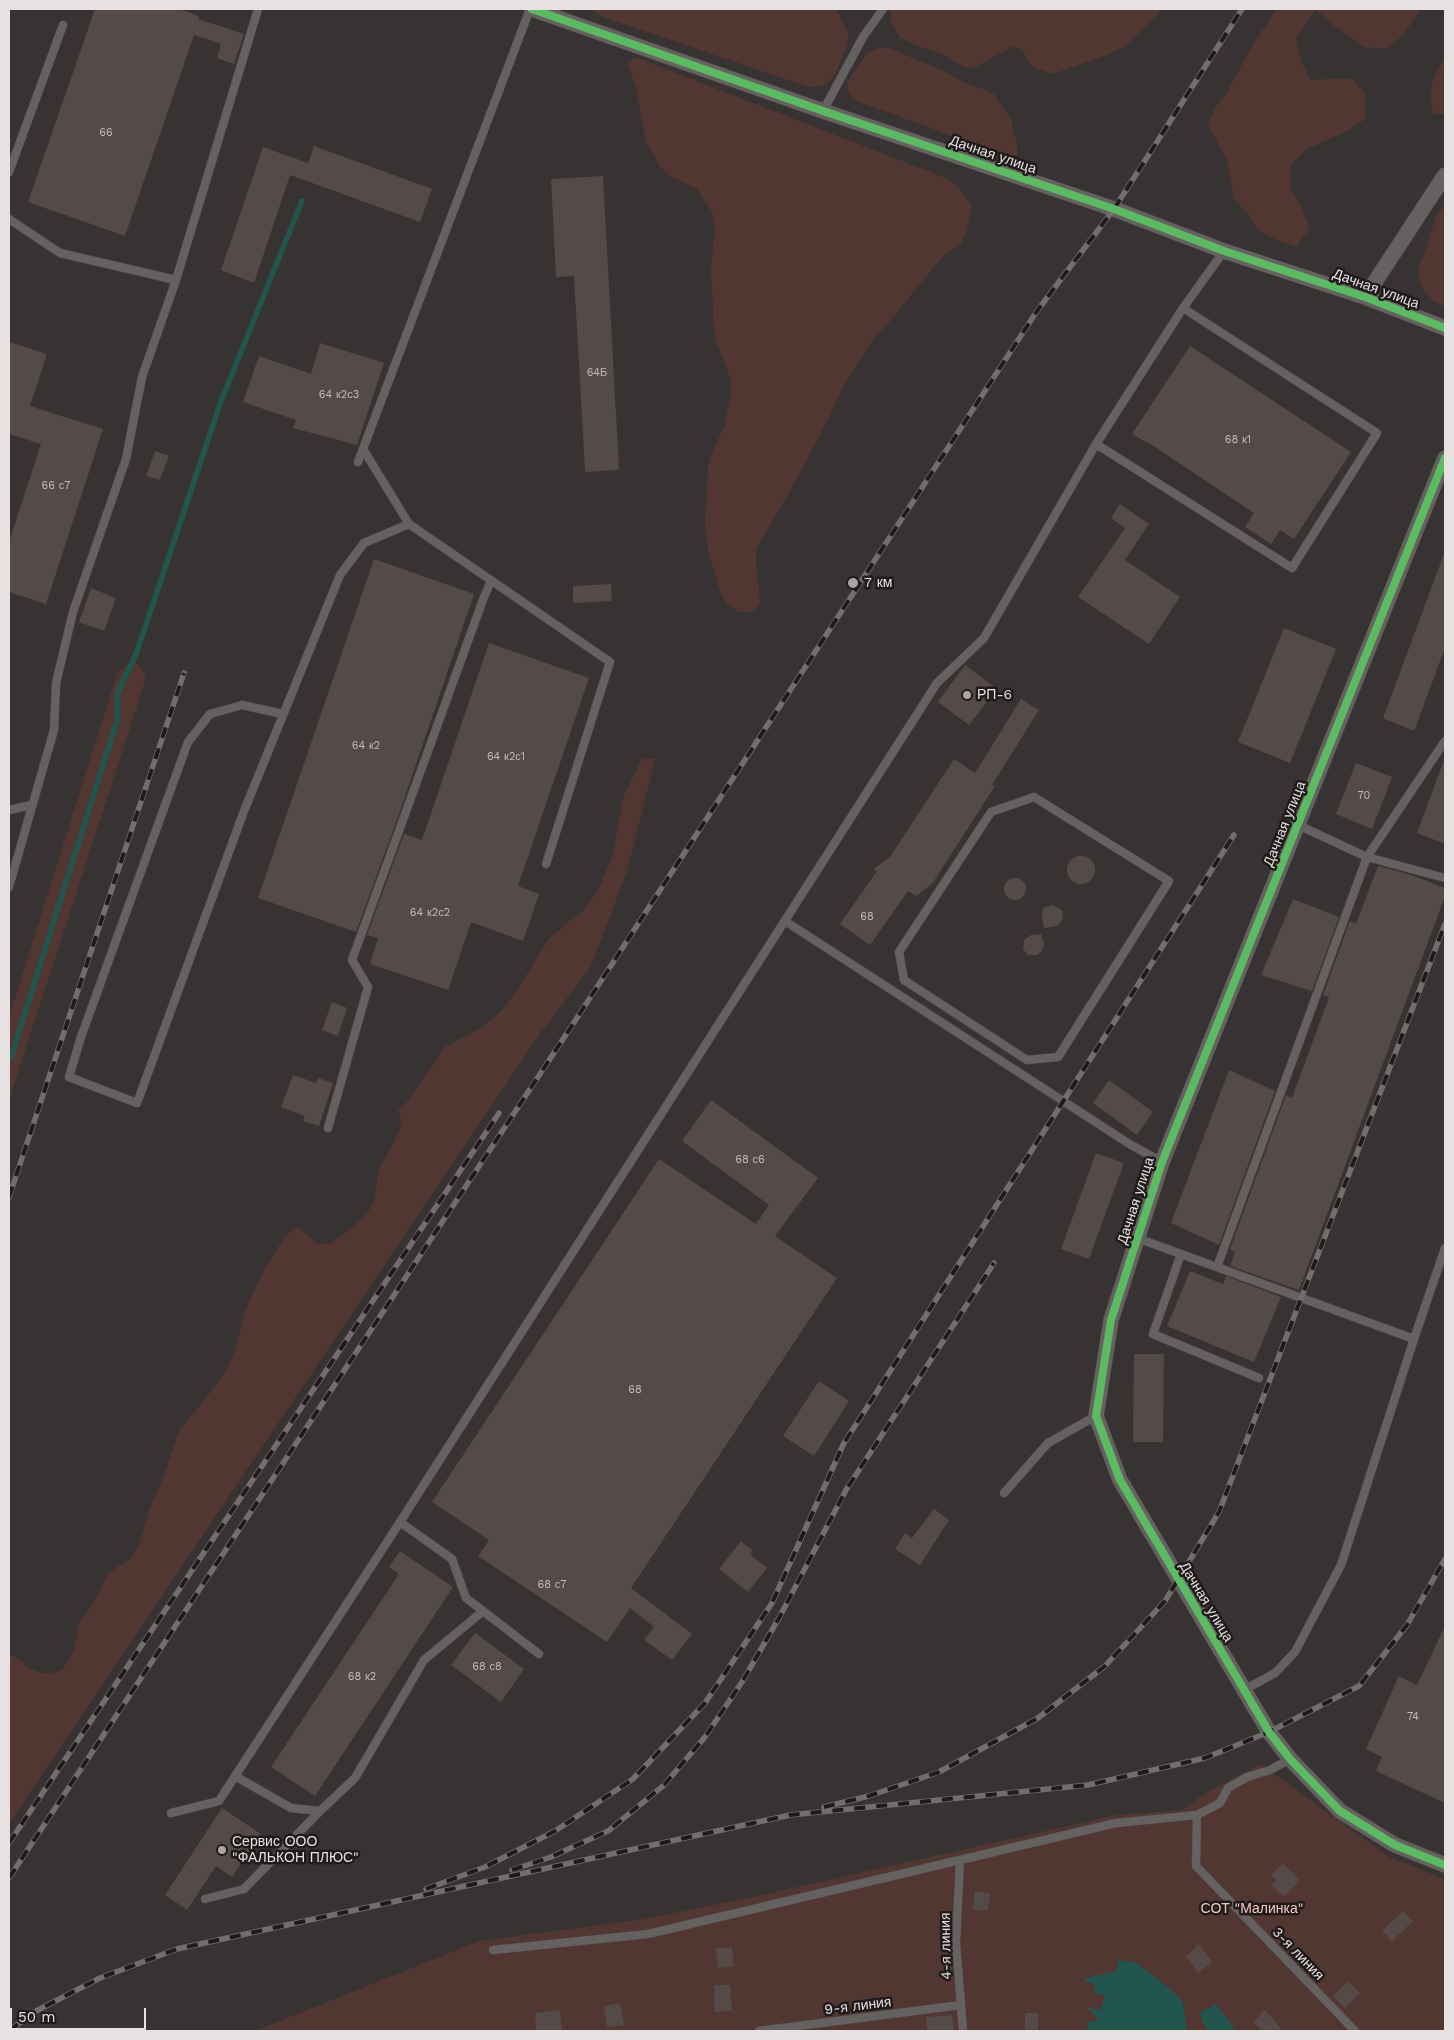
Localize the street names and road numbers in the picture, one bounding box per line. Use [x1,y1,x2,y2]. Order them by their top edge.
street label: Дачная улица [947,132,1039,178]
street label: Дачная улица [1331,266,1421,312]
street label: Дачная улица [1260,779,1310,869]
street label: Дачная улица [1114,1155,1158,1247]
street label: Дачная улица [1175,1559,1237,1645]
street label: 4-я линия [937,1912,955,1980]
street label: 3-я линия [1269,1924,1327,1984]
street label: 9-я линия [824,1994,892,2018]

